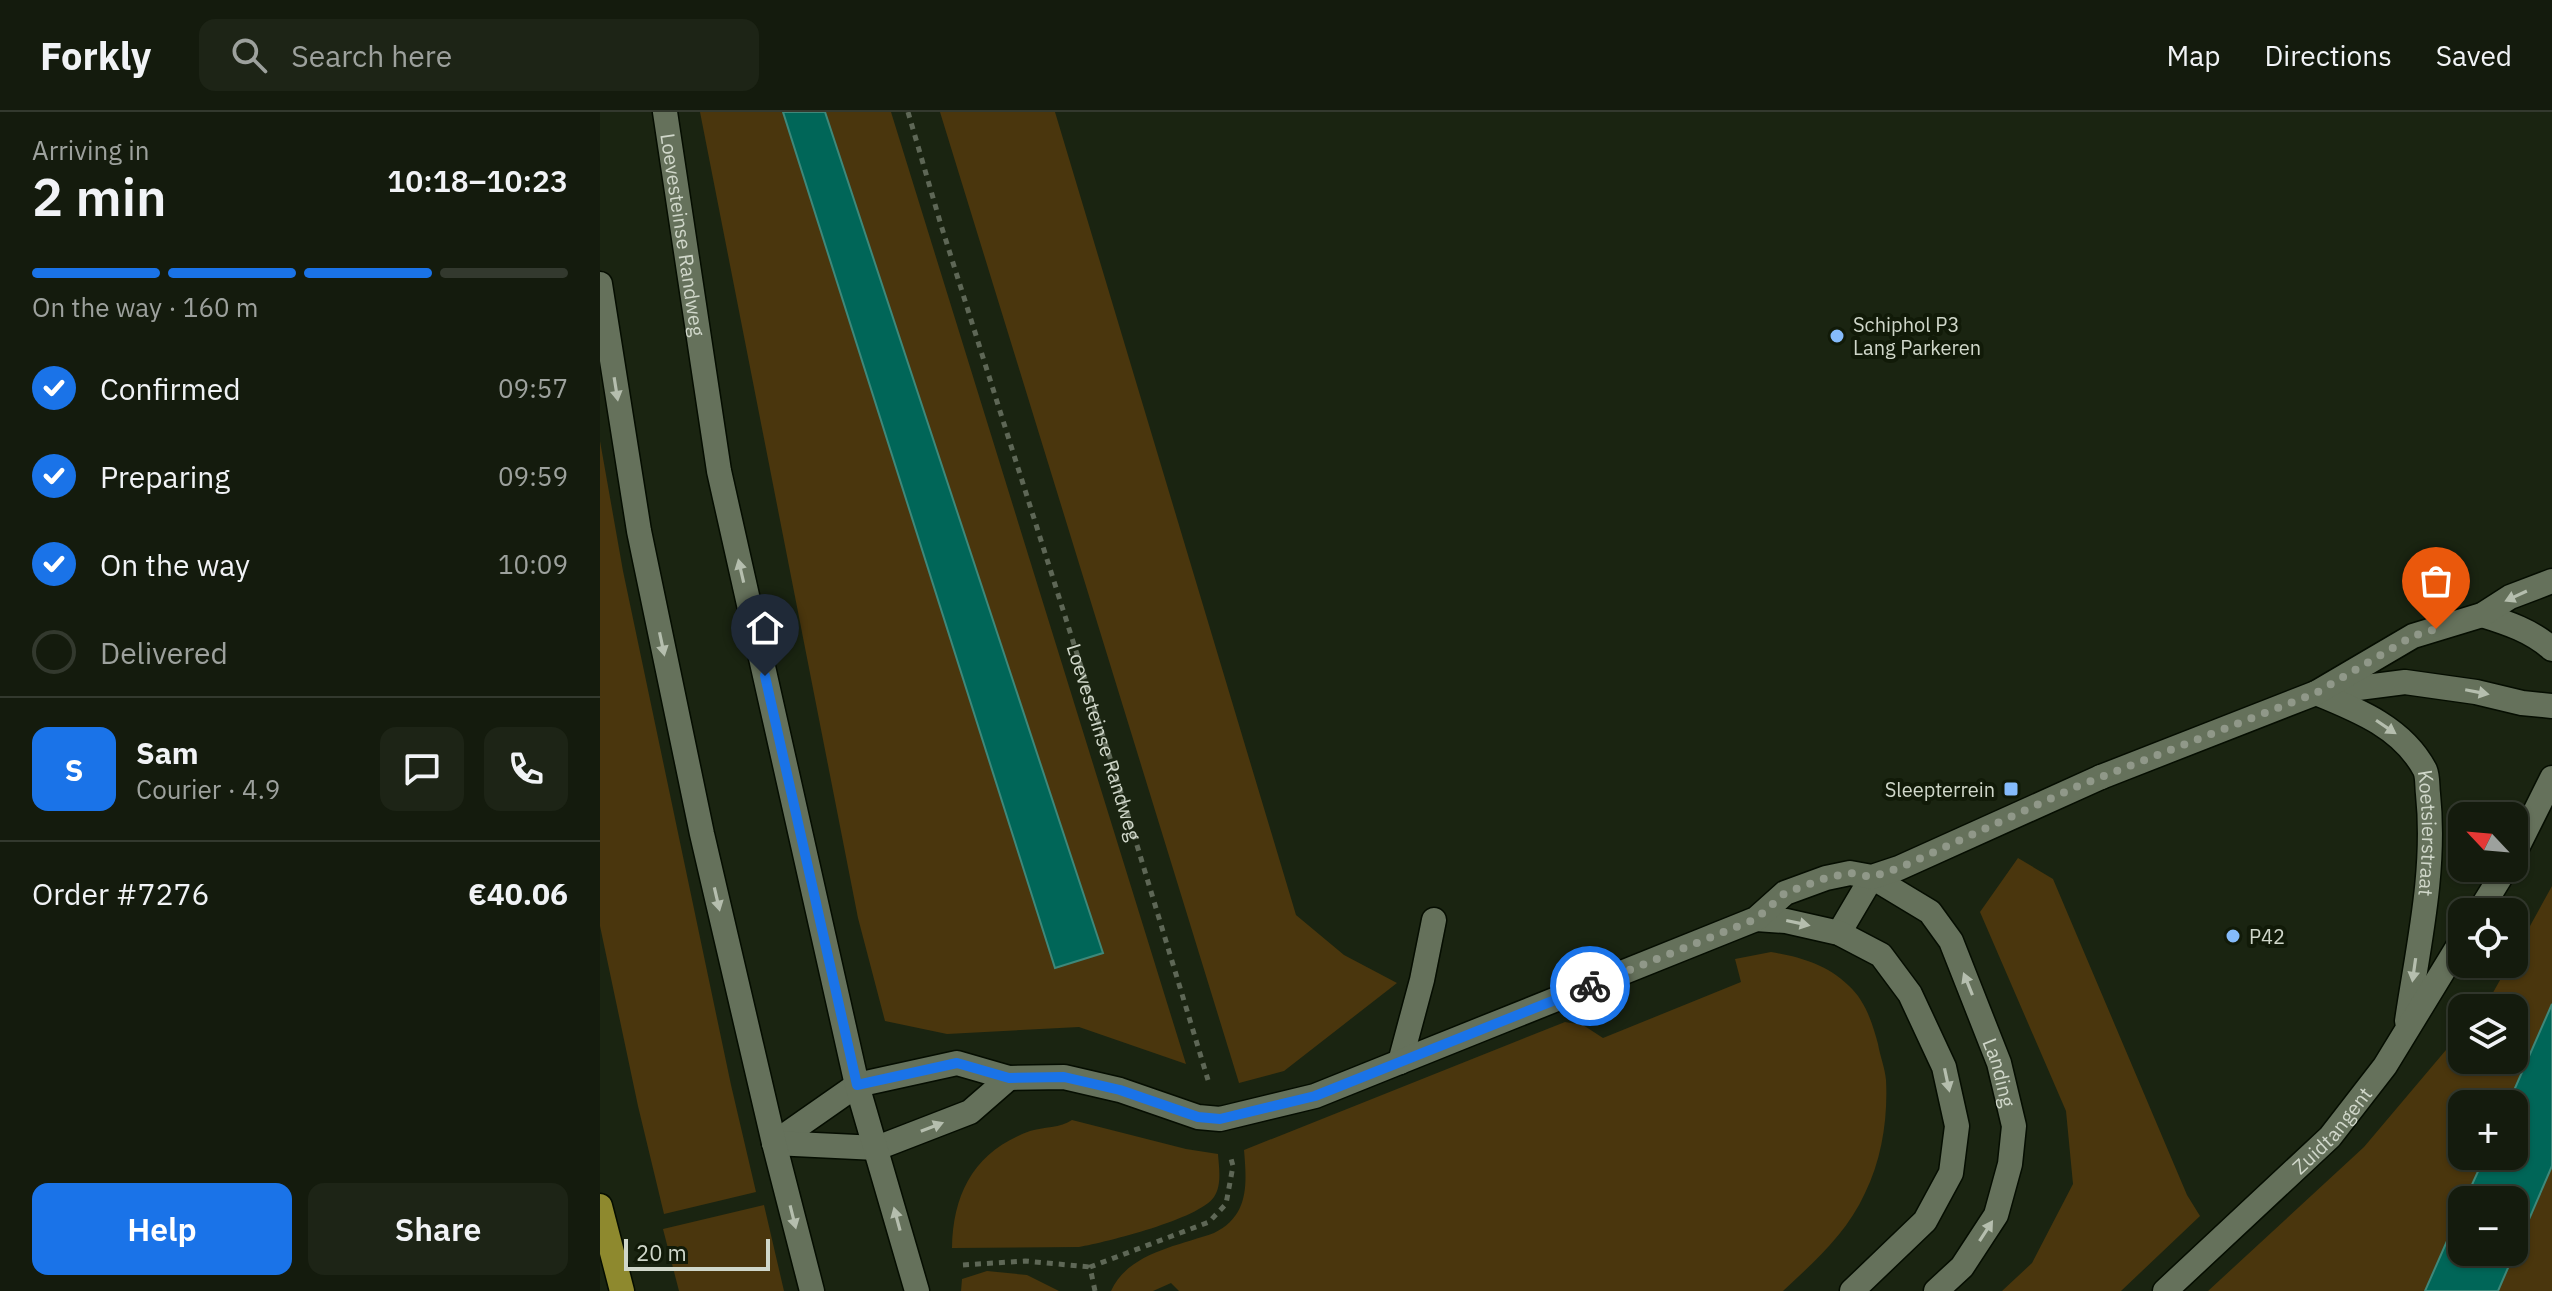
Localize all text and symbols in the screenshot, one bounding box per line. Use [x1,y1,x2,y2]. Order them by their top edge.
search box [199,19,759,91]
text: Forkly [40,31,151,80]
icon: search [227,33,271,77]
text: Search here [291,36,452,75]
text: Map [2166,37,2220,74]
text: Directions [2264,37,2392,74]
text: Saved [2436,37,2512,74]
street label: Loevesteinse Randweg [655,131,712,338]
text: Arriving in [32,133,149,167]
text: 10:18–10:23 [387,161,568,200]
text: 2 min [32,163,167,230]
text: On the way · 160 m [32,290,258,324]
place label: Schiphol P3 Lang Parkeren [1853,311,1981,361]
marker: Schiphol P3 Lang Parkeren [1828,327,1846,345]
icon: check [32,366,76,410]
text: Confirmed [100,369,241,408]
text: 09:57 [498,371,568,405]
one-way arrow [611,376,623,401]
icon: check [32,454,76,498]
text: Preparing [100,457,230,496]
text: 09:59 [498,459,568,493]
icon: check [32,542,76,586]
text: On the way [100,545,250,584]
text: 10:09 [498,547,568,581]
pin [2402,547,2470,629]
one-way arrow [734,559,747,584]
icon: bag [2414,559,2458,603]
one-way arrow [2504,589,2528,602]
pin [731,594,799,676]
icon: home [743,606,787,650]
one-way arrow [656,632,669,657]
text: Delivered [100,633,228,672]
street label: Loevesteinse Randweg [1061,640,1148,844]
one-way arrow [2464,687,2489,699]
one-way arrow [2375,720,2397,734]
button: chat [380,727,464,811]
button: phone [484,727,568,811]
text: Sam [136,733,199,772]
text: S [65,750,83,789]
street label: Koetsierstraat [2412,768,2444,898]
text: Courier · 4.9 [136,772,280,806]
place label: Sleepterrein [1885,776,1995,803]
marker: Sleepterrein [2002,780,2020,798]
north arrow [2448,802,2528,882]
map controls [2448,802,2528,1266]
text: Order #7276 [32,874,209,913]
text: €40.06 [468,874,568,913]
one-way arrow [711,886,724,911]
button: locate [2448,898,2528,978]
one-way arrow [1786,918,1811,930]
place label: P42 [2249,923,2285,950]
marker: P42 [2224,927,2242,945]
courier [1550,946,1630,1026]
one-way arrow [2407,958,2420,983]
icon: bike [1568,964,1612,1008]
one-way arrow [1961,972,1974,996]
button: layers [2448,994,2528,1074]
street label: Landing [1977,1034,2023,1110]
one-way arrow [1941,1068,1954,1093]
street label: Zuidtangent [2286,1081,2378,1180]
button: + [2448,1090,2528,1170]
one-way arrow [920,1120,944,1133]
button: Help [32,1183,292,1275]
button: Share [308,1183,568,1275]
button: − [2448,1186,2528,1266]
one-way arrow [787,1205,799,1230]
one-way arrow [891,1207,903,1232]
one-way arrow [1978,1221,1993,1242]
scale bar [624,1235,770,1271]
text: 20 m [636,1238,687,1267]

